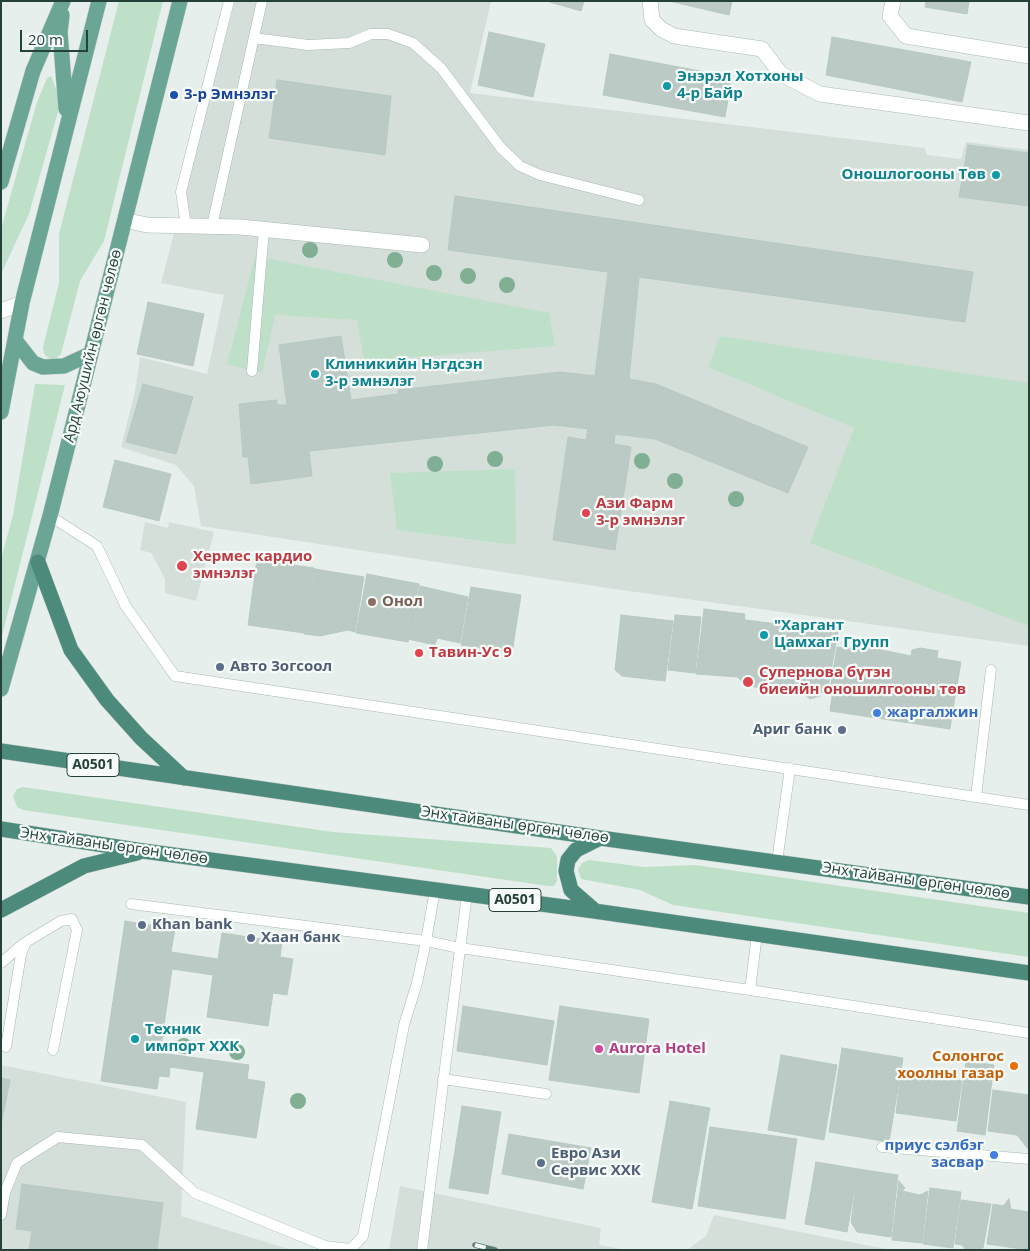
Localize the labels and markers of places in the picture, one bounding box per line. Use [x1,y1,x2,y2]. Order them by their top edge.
place label: Энэрэл Хотхоны 4-р Байр [677,68,804,103]
marker: Энэрэл Хотхоны 4-р Байр [661,80,673,92]
place label: 3-р Эмнэлэг [184,86,276,104]
marker: 3-р Эмнэлэг [168,89,180,101]
place label: Оношлогооны Төв [842,166,986,184]
marker: Оношлогооны Төв [990,169,1002,181]
place label: Клиникийн Нэгдсэн 3-р эмнэлэг [325,356,483,391]
marker: Клиникийн Нэгдсэн 3-р эмнэлэг [309,368,321,380]
place label: Ази Фарм 3-р эмнэлэг [596,495,685,530]
marker: Ази Фарм 3-р эмнэлэг [580,507,592,519]
place label: Хермес кардио эмнэлэг [193,548,312,583]
marker: Хермес кардио эмнэлэг [175,559,189,573]
place label: Онол [382,593,423,611]
marker: Онол [366,596,378,608]
place label: "Харгант Цамхаг" Групп [774,617,889,652]
marker: "Харгант Цамхаг" Групп [758,629,770,641]
place label: Тавин-Ус 9 [429,644,512,662]
marker: Тавин-Ус 9 [413,647,425,659]
place label: Авто 3огсоол [230,658,332,676]
marker: Авто 3огсоол [214,661,226,673]
place label: Супернова бүтэн биеийн оношилгооны төв [759,664,966,699]
marker: Супернова бүтэн биеийн оношилгооны төв [741,675,755,689]
place label: жаргалжин [887,704,978,722]
marker: жаргалжин [871,707,883,719]
place label: Ариг банк [753,721,832,739]
marker: Ариг банк [836,724,848,736]
place label: Khan bank [152,916,232,934]
marker: Khan bank [136,919,148,931]
place label: Хаан банк [261,929,341,947]
marker: Хаан банк [245,932,257,944]
place label: Техник импорт ХХК [145,1021,239,1056]
marker: Техник импорт ХХК [129,1033,141,1045]
place label: Aurora Hotel [609,1040,706,1058]
marker: Aurora Hotel [593,1043,605,1055]
place label: Солонгос хоолны газар [897,1048,1004,1083]
marker: Солонгос хоолны газар [1008,1060,1020,1072]
place label: приус сэлбэг засвар [885,1137,984,1172]
place label: Евро Ази Сервис ХХК [551,1145,641,1180]
marker: приус сэлбэг засвар [988,1149,1000,1161]
marker: Евро Ази Сервис ХХК [535,1157,547,1169]

